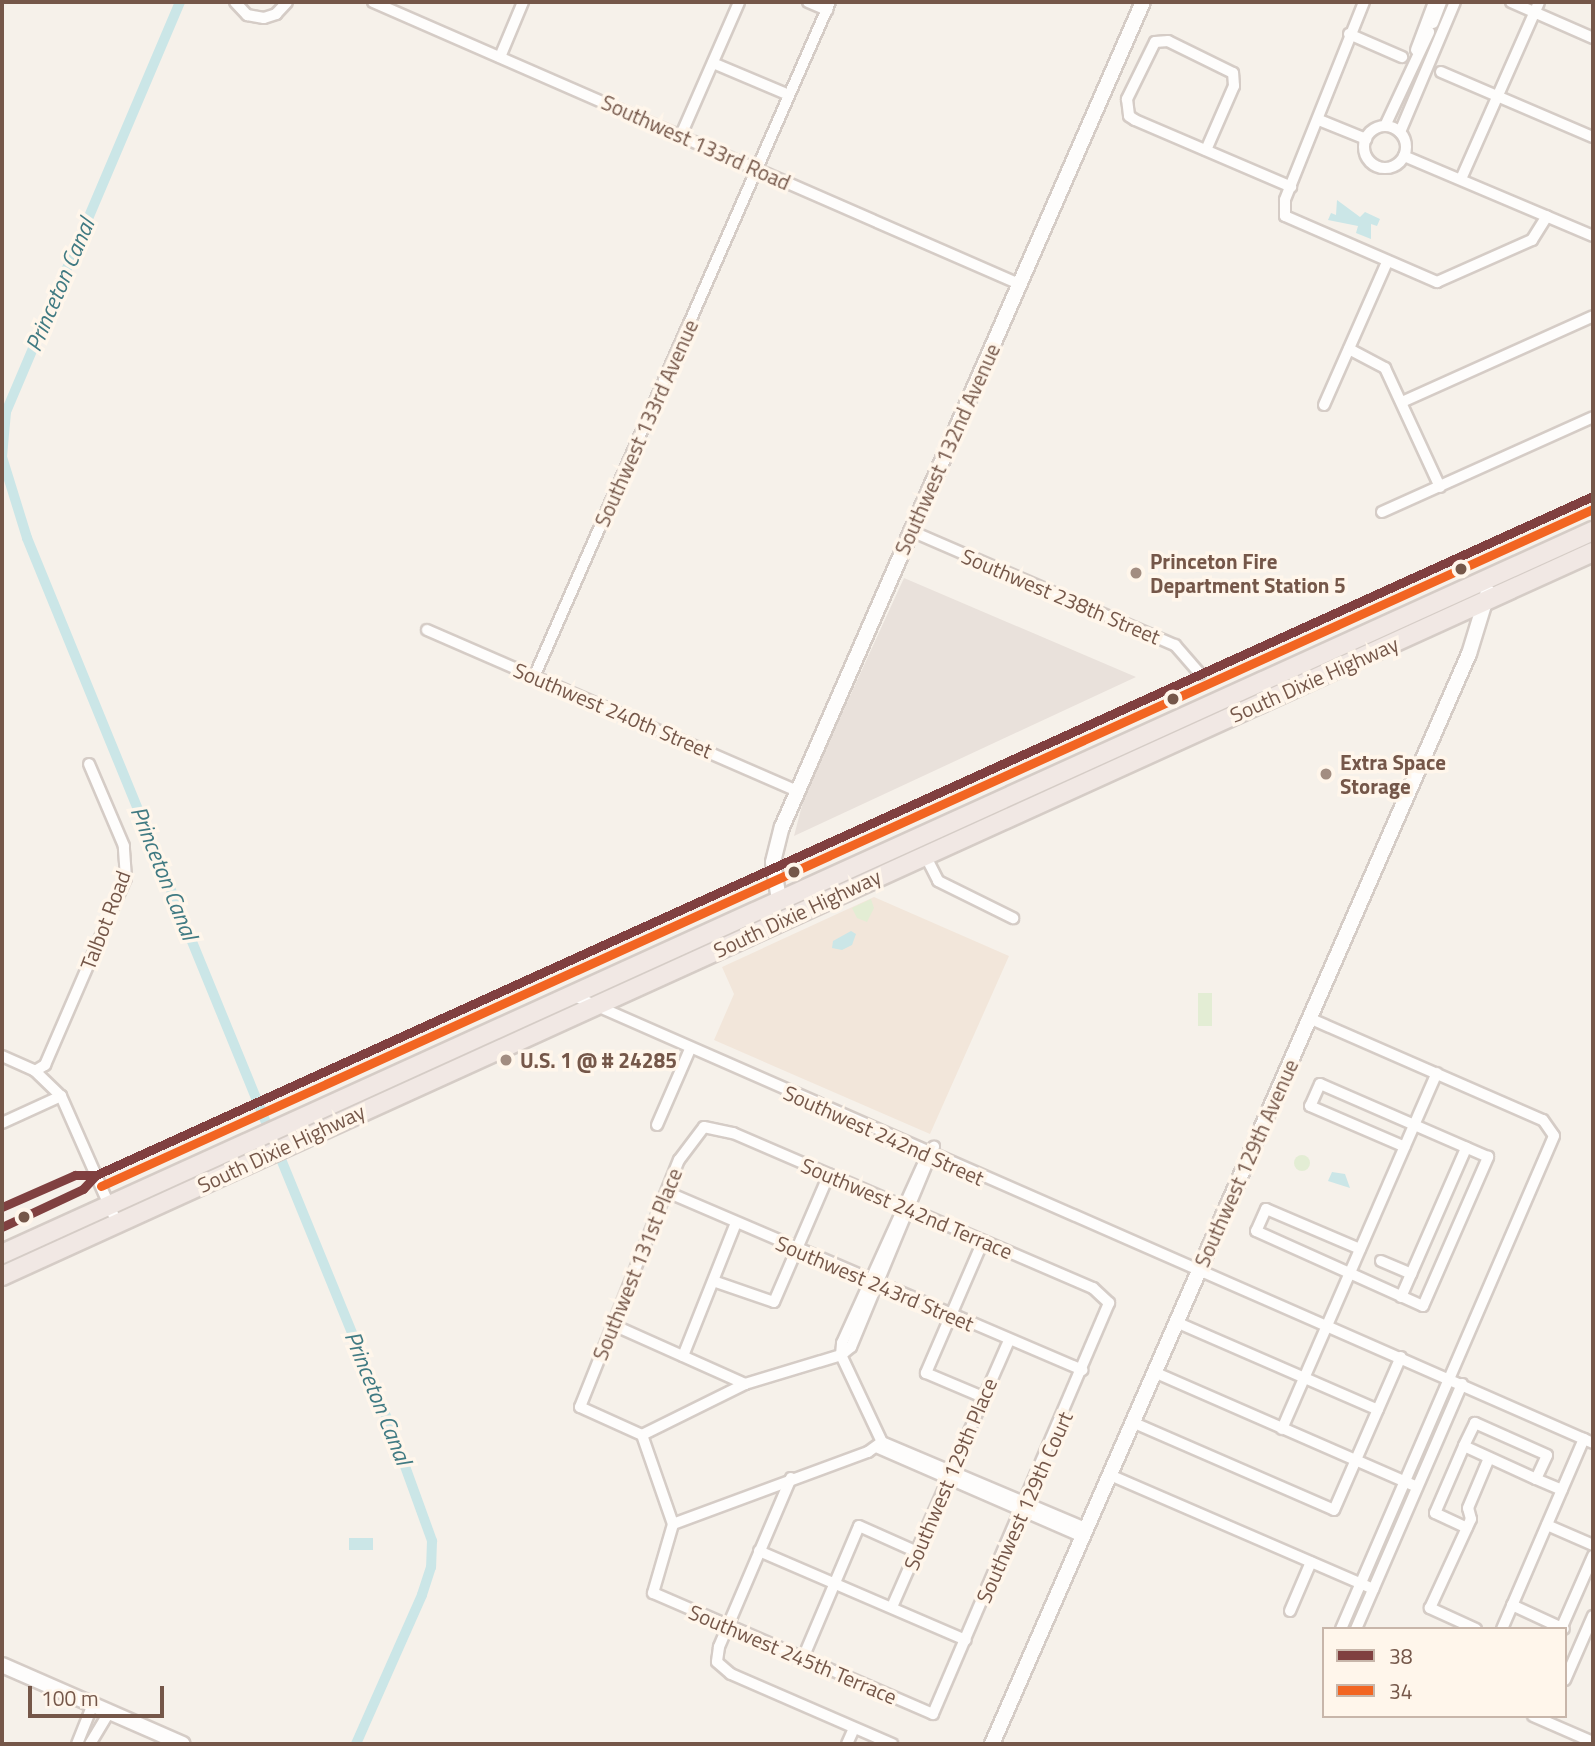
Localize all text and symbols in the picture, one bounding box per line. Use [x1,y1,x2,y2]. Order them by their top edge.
street label: Southwest 133rd Road [598,89,794,195]
water label: Princeton Canal [20,214,100,356]
street label: Southwest 133rd Avenue [589,316,703,530]
street label: Southwest 132nd Avenue [889,340,1005,558]
street label: Southwest 238th Street [958,543,1164,649]
place label: Princeton Fire Department Station 5 [1150,548,1346,598]
unlabelled marker [1454,562,1468,576]
marker: Princeton Fire Department Station 5 [1128,565,1144,581]
street label: South Dixie Highway [1226,631,1402,727]
street label: Southwest 240th Street [510,657,716,763]
unlabelled marker [1166,692,1180,706]
place label: Extra Space Storage [1340,749,1446,799]
marker: Extra Space Storage [1318,766,1334,782]
water label: Princeton Canal [125,802,203,944]
street label: South Dixie Highway [709,863,885,963]
unlabelled marker [787,865,801,879]
street label: Talbot Road [75,867,135,973]
place label: U.S. 1 @ # 24285 [520,1047,677,1073]
marker: U.S. 1 @ # 24285 [498,1052,514,1068]
street label: Southwest 129th Avenue [1189,1055,1303,1271]
street label: Southwest 242nd Street [780,1079,988,1191]
street label: South Dixie Highway [193,1098,369,1198]
street label: Southwest 242nd Terrace [798,1152,1016,1264]
street label: Southwest 131st Place [587,1164,687,1364]
unlabelled marker [17,1210,31,1224]
street label: Southwest 243rd Street [772,1230,978,1336]
water label: Princeton Canal [339,1327,417,1469]
street label: Southwest 129th Place [898,1374,1002,1574]
street label: Southwest 129th Court [970,1407,1078,1607]
street label: Southwest 245th Terrace [685,1599,901,1709]
legend [1322,1627,1567,1718]
text: 38 [1389,1640,1413,1672]
scale bar [32,1672,168,1716]
text: 34 [1389,1675,1413,1707]
text: 100 m [41,1682,98,1714]

